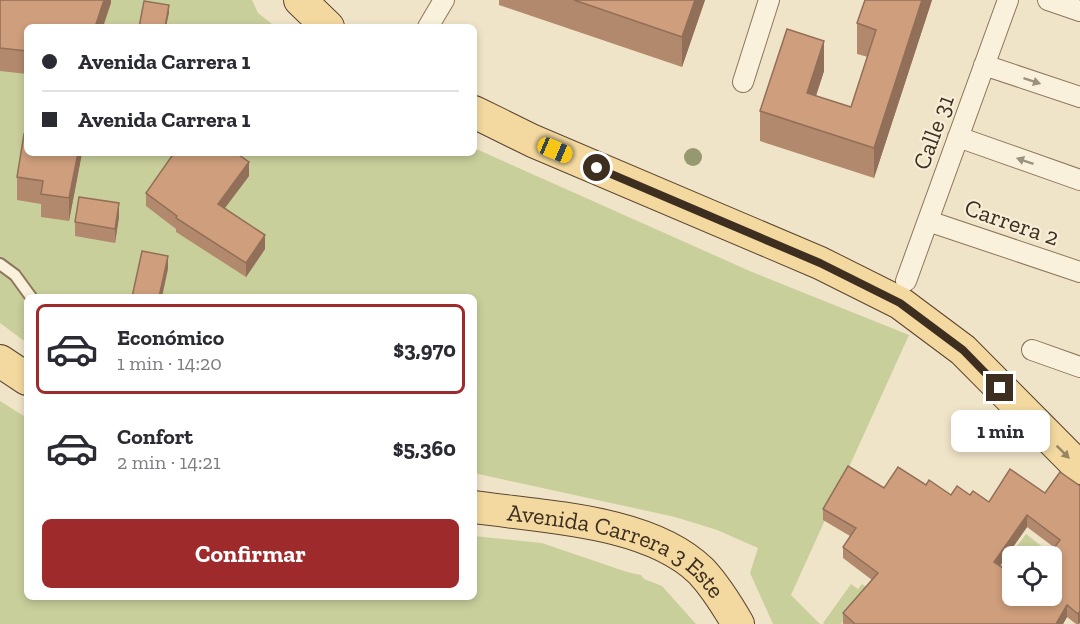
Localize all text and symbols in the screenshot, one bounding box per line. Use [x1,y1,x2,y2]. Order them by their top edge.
text: Avenida Carrera 1 [78,48,250,75]
one-way arrow [1023,76,1041,86]
street label: Calle 31 [906,91,960,173]
text: Avenida Carrera 1 [78,106,250,133]
car [535,135,575,165]
route start [583,154,610,181]
one-way arrow [1016,155,1034,165]
street label: Carrera 2 [961,192,1063,252]
icon: car [45,322,99,376]
text: Económico [117,324,224,351]
text: $3,970 [393,336,456,363]
text: 1 min · 14:20 [117,351,222,375]
route end [986,374,1013,401]
callout: 1 min [950,409,1050,451]
text: 1 min [977,419,1024,443]
icon: car [45,421,99,475]
text: Confort [117,423,193,450]
text: $5,360 [393,435,456,462]
one-way arrow [1056,444,1070,458]
text: 2 min · 14:21 [117,450,221,474]
street label: Avenida Carrera 3 Este [506,497,732,603]
button: Confirmar [42,519,459,588]
map controls [1002,546,1062,606]
button: locate [1002,546,1062,606]

